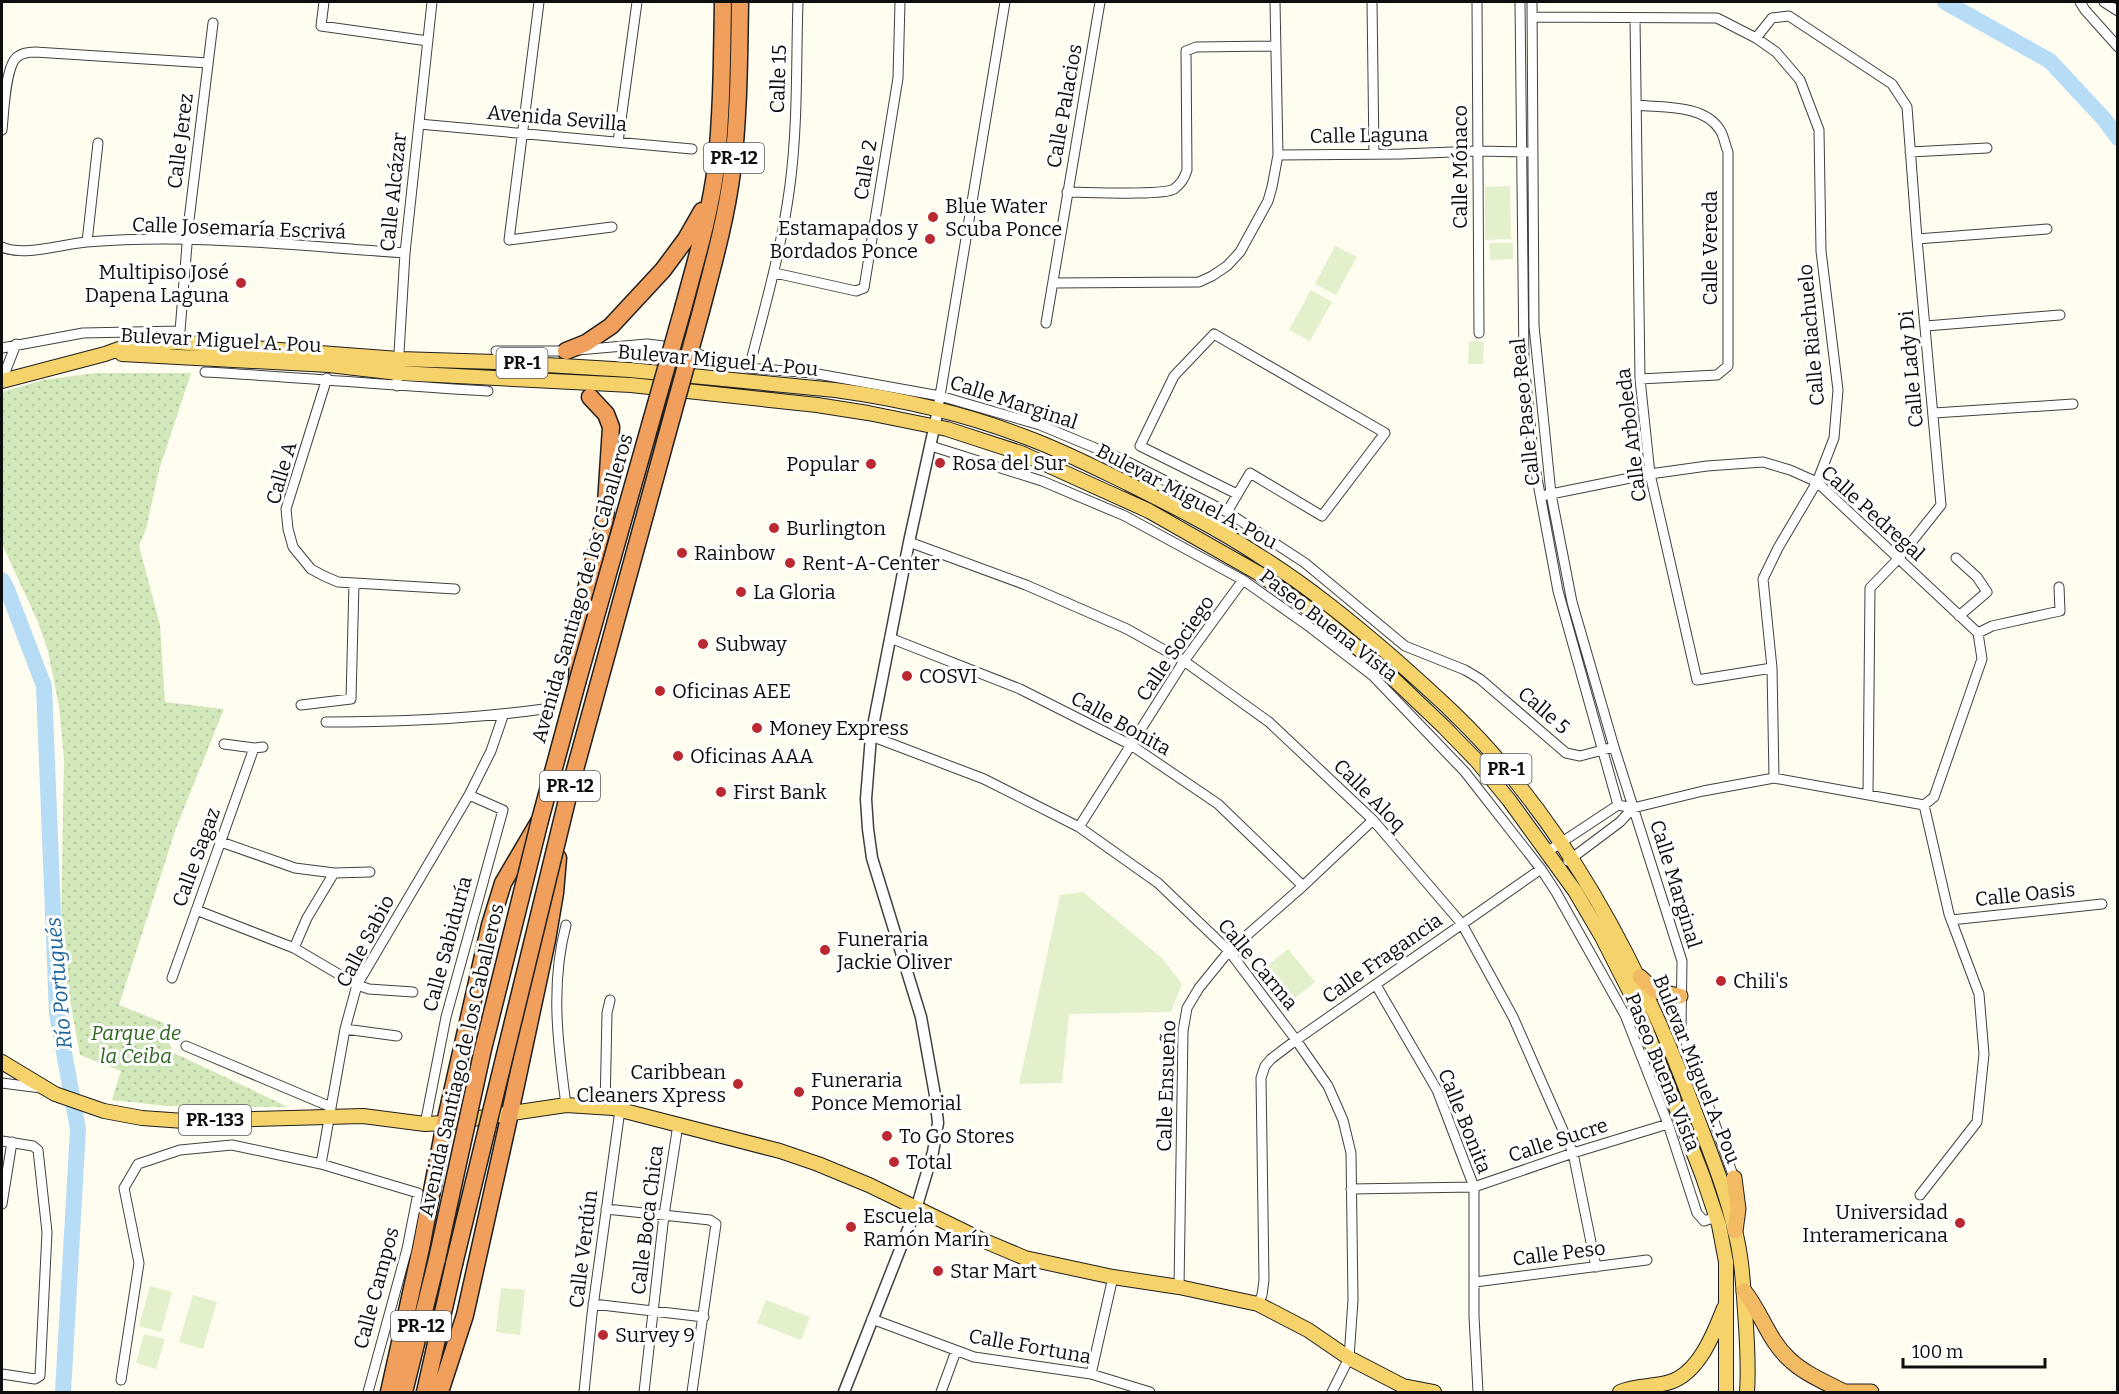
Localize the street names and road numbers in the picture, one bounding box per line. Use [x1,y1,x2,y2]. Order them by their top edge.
street label: Calle Palacios [1041,42,1087,170]
street label: Calle 15 [765,44,791,114]
street label: Calle Jerez [162,92,198,190]
street label: Avenida Sevilla [486,100,628,136]
street label: Calle Mónaco [1448,105,1472,229]
street label: Calle Laguna [1309,122,1429,148]
street label: Calle Alcázar [375,131,411,253]
street label: Calle 2 [848,138,882,202]
road number: PR-12 [704,143,764,173]
street label: Calle Vereda [1698,190,1722,306]
street label: Calle Josemaría Escrivá [131,212,347,244]
street label: Calle Riachuelo [1793,263,1829,407]
street label: Calle Lady Di [1894,309,1928,429]
street label: Bulevar Miguel A. Pou [120,323,322,357]
street label: Calle Paseo Real [1505,337,1545,487]
street label: Bulevar Miguel A. Pou [617,339,819,381]
road number: PR-1 [496,348,548,378]
street label: Calle Arboleda [1611,367,1651,503]
street label: Calle Marginal [947,370,1081,434]
street label: Avenida Santiago de los Caballeros [526,431,638,745]
street label: Calle A [261,438,302,507]
street label: Bulevar Miguel A. Pou [1092,438,1282,554]
street label: Calle Pedregal [1816,460,1930,566]
street label: Paseo Buena Vista [1255,564,1403,686]
street label: Calle Sociego [1131,591,1219,705]
street label: Calle 5 [1513,681,1575,739]
street label: Calle Bonita [1067,686,1175,760]
street label: Calle Aloq [1329,754,1412,837]
road number: PR-1 [1480,754,1532,784]
road number: PR-12 [540,771,600,801]
street label: Calle Sagaz [167,804,225,910]
street label: Calle Marginal [1645,817,1707,951]
street label: Calle Sabiduría [417,874,477,1014]
street label: Calle Oasis [1974,877,2076,911]
street label: Calle Sabio [331,891,399,991]
street label: Avenida Santiago de los Caballeros [413,901,509,1219]
street label: Calle Fragancia [1317,908,1447,1008]
street label: Calle Carma [1213,913,1303,1015]
street label: Bulevar Miguel A. Pou [1648,971,1746,1167]
street label: Paseo Buena Vista [1620,989,1706,1155]
street label: Calle Ensueño [1152,1020,1180,1152]
street label: Calle Bonita [1433,1065,1497,1177]
road number: PR-133 [179,1105,251,1135]
street label: Calle Sucre [1505,1113,1611,1167]
street label: Calle Boca Chica [626,1144,668,1296]
street label: Calle Verdún [564,1188,602,1309]
street label: Calle Campos [348,1224,404,1352]
street label: Calle Peso [1511,1235,1607,1271]
road number: PR-12 [391,1311,451,1341]
street label: Calle Fortuna [967,1323,1093,1369]

